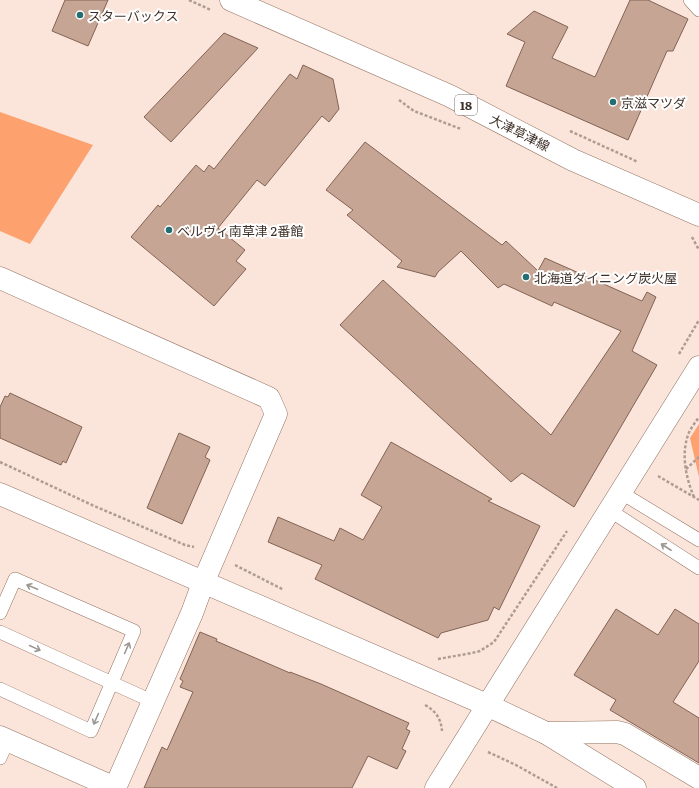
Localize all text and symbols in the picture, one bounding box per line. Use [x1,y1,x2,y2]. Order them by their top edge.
place label: スターバックス [88,6,178,25]
marker: スターバックス [75,10,85,20]
place label: 京滋マツダ [621,93,686,112]
road number: 18 [455,95,477,115]
marker: 京滋マツダ [608,97,618,107]
street label: 大津草津線 [487,109,553,155]
place label: ベルヴィ南草津 2番館 [177,221,303,240]
marker: ベルヴィ南草津 2番館 [164,225,174,235]
place label: 北海道ダイニング炭火屋 [534,268,677,287]
marker: 北海道ダイニング炭火屋 [521,272,531,282]
one-way arrow [661,543,672,551]
one-way arrow [26,582,38,590]
one-way arrow [124,642,131,654]
one-way arrow [29,645,41,653]
one-way arrow [92,713,99,725]

